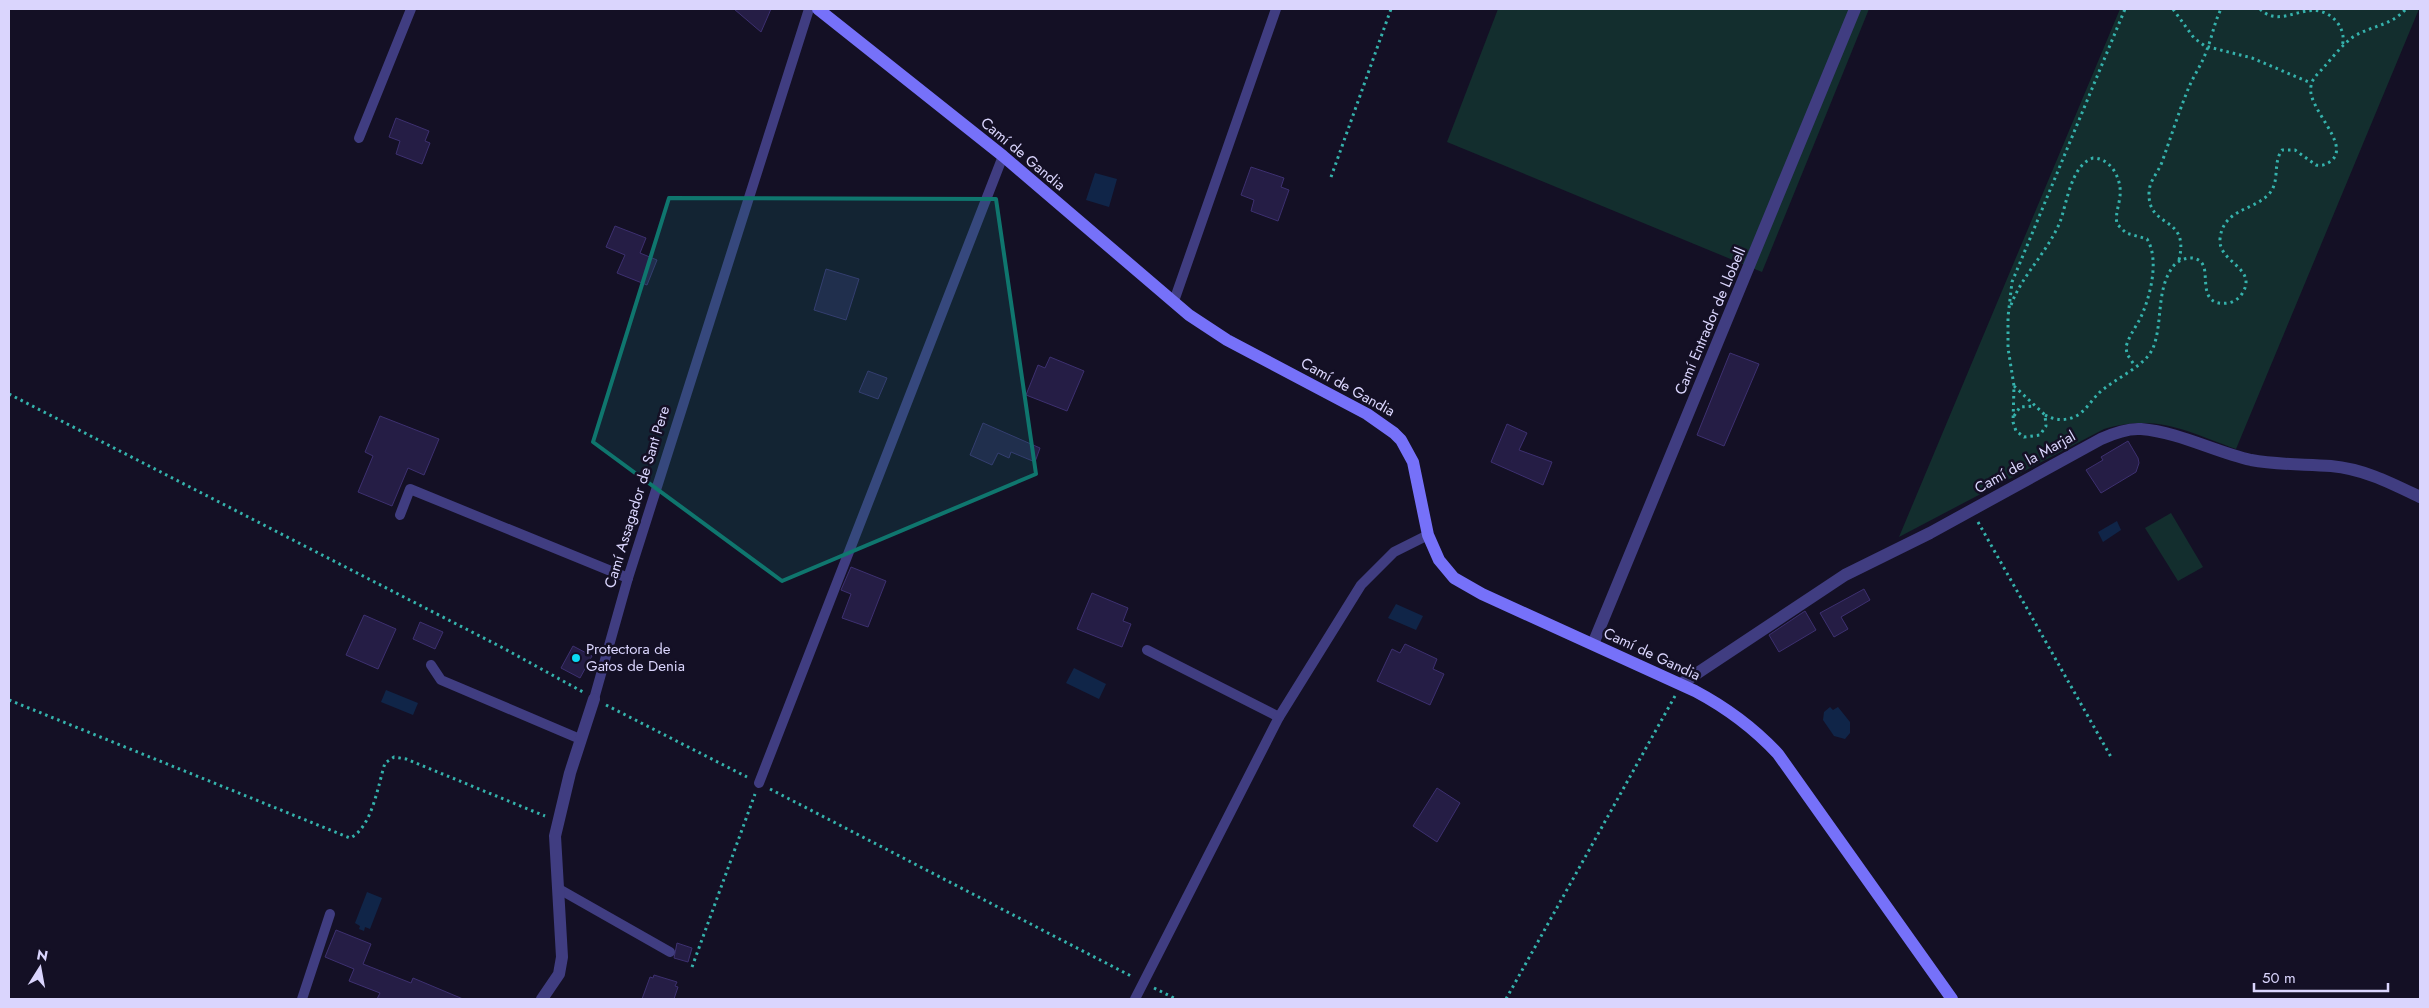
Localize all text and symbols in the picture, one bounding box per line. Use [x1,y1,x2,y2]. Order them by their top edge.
street label: Camí de Gandia [976,112,1070,196]
street label: Camí Entrador de Llobell [1669,244,1751,398]
street label: Camí de Gandia [1297,352,1399,422]
street label: Camí Assagador de Sant Pere [599,403,675,591]
street label: Camí de la Marjal [1970,425,2080,499]
street label: Camí de Gandia [1600,622,1704,686]
place label: Protectora de Gatos de Denia [586,638,685,677]
marker: Protectora de Gatos de Denia [570,652,582,664]
north arrow [15,943,65,993]
text: N [35,944,50,966]
scale bar [2254,960,2388,992]
text: 50 m [2262,967,2296,989]

